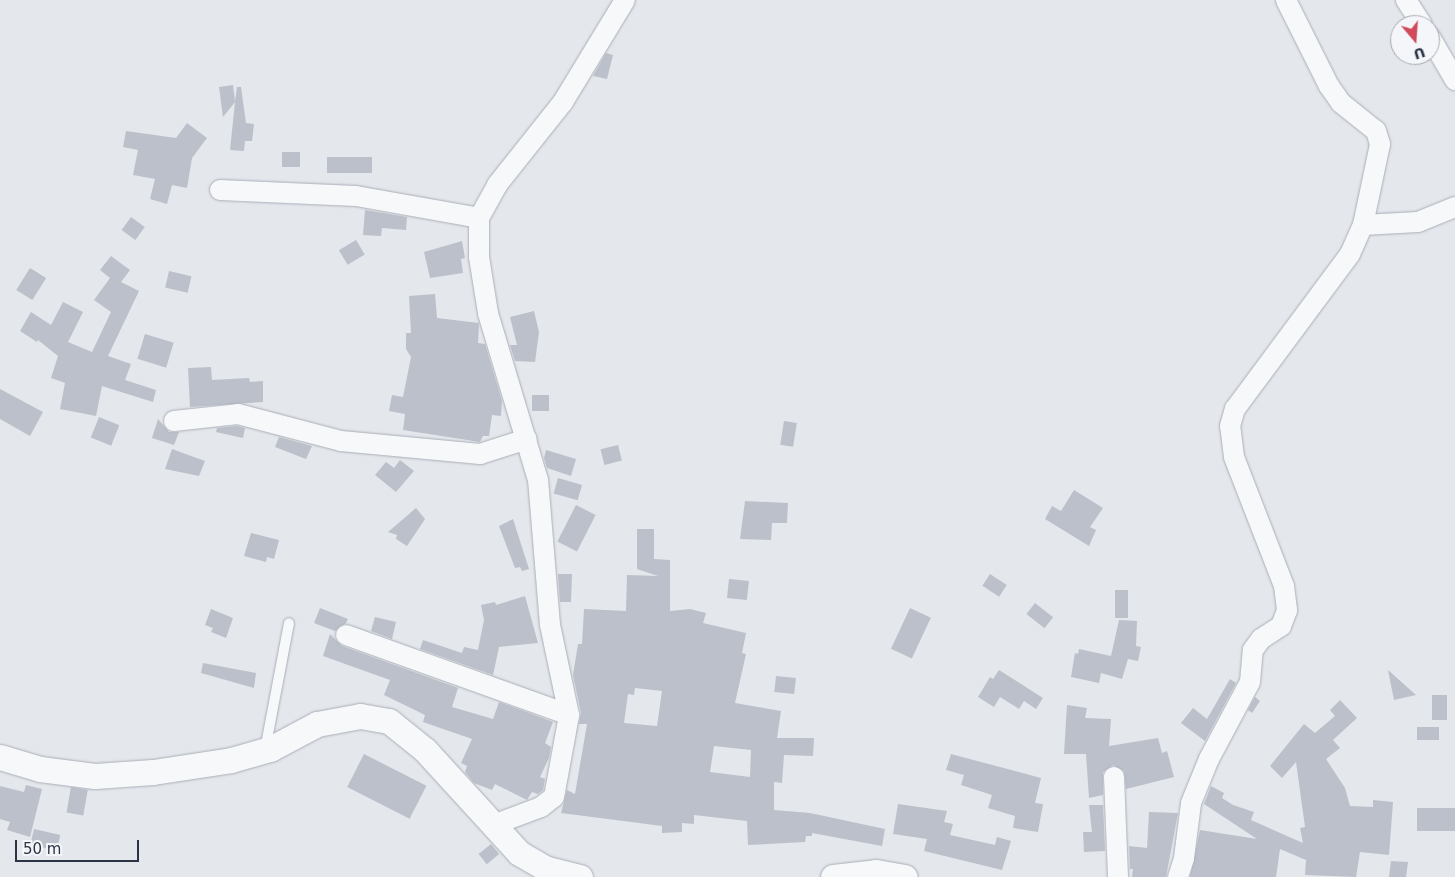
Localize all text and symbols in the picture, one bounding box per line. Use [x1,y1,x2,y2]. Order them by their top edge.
north arrow [1390,15,1440,65]
text: U [1411,44,1427,63]
scale bar [18,830,141,862]
text: 50 m [23,840,61,858]

